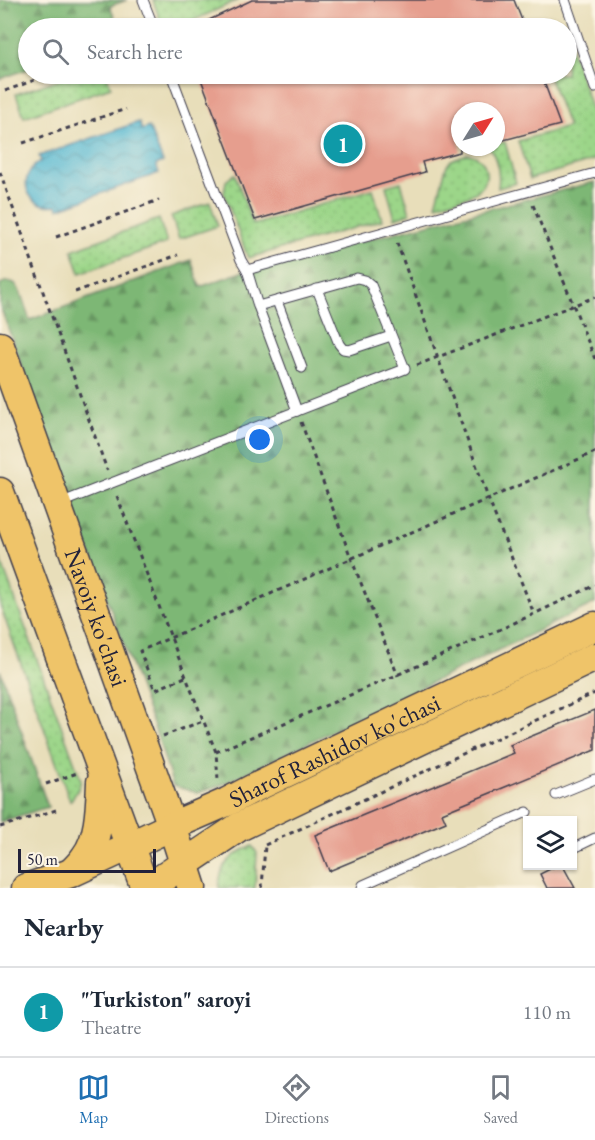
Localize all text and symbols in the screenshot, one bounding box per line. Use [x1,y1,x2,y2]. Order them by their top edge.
search box [18,18,577,84]
icon: search [39,35,72,68]
text: Search here [87,37,182,66]
north arrow [451,102,505,156]
pin: 1 [324,122,362,166]
your location [245,425,274,454]
street label: Navoiy ko'chasi [58,544,136,690]
street label: Sharof Rashidov ko'chasi [223,686,445,814]
map controls [523,816,577,870]
button: layers [523,816,577,870]
scale bar [18,846,156,874]
text: 50 m [27,849,58,870]
text: Nearby [24,910,104,944]
text: "Turkiston" saroyi [81,985,251,1014]
text: 1 [38,999,49,1025]
text: 110 m [523,999,571,1025]
text: Theatre [81,1014,141,1040]
tab: Map [77,1071,110,1128]
tab: Directions [265,1071,329,1128]
tab: Saved [483,1071,518,1128]

